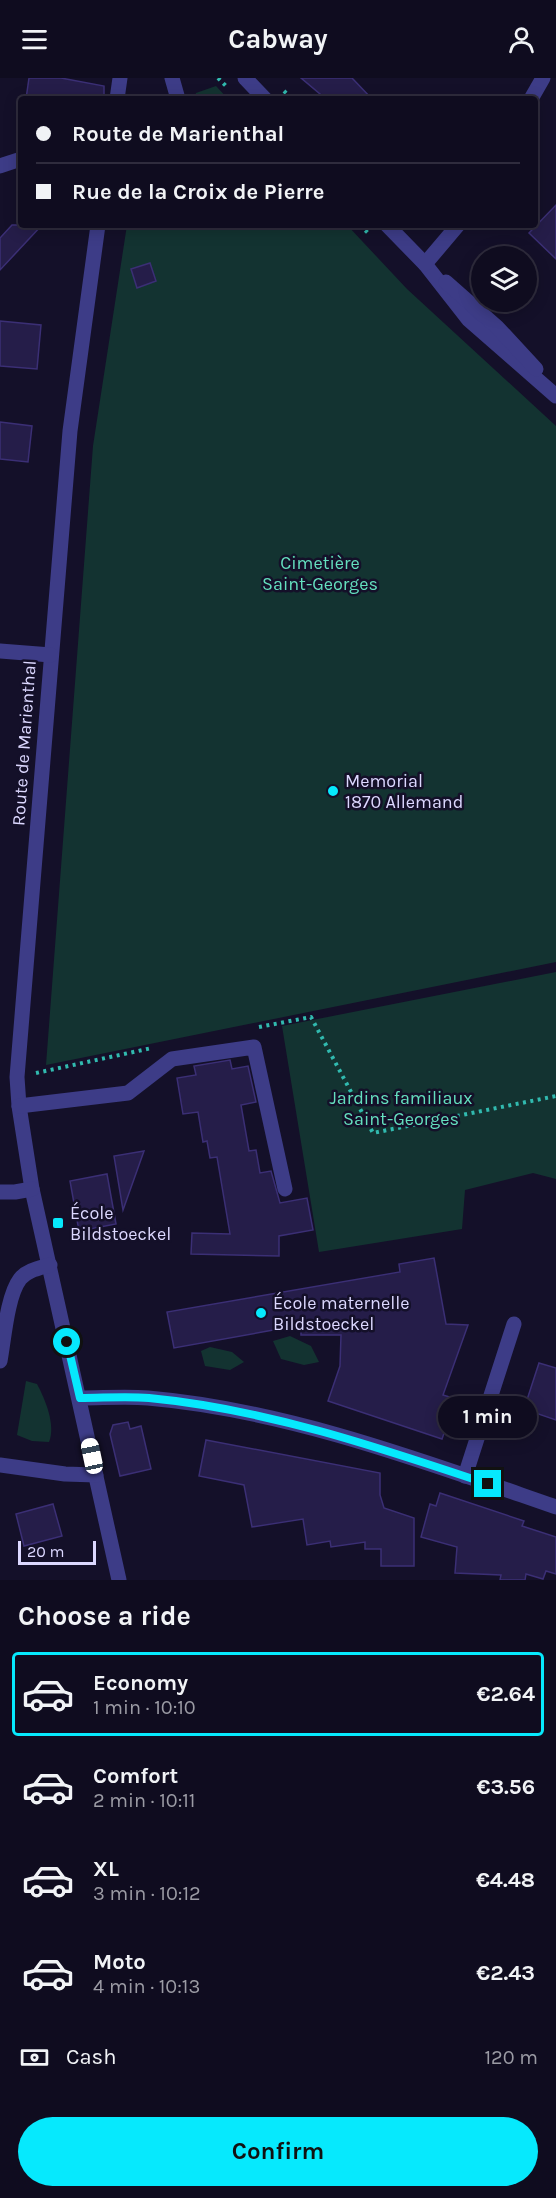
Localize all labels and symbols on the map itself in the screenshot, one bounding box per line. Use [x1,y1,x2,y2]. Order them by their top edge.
park label: Cimetière Saint-Georges [262,552,378,595]
street label: Route de Marienthal [7,659,41,827]
place label: Memorial 1870 Allemand [345,770,463,813]
marker: Memorial 1870 Allemand [326,784,340,798]
park label: Jardins familiaux Saint-Georges [329,1087,473,1130]
place label: École Bildstoeckel [70,1201,171,1245]
marker: École Bildstoeckel [51,1216,65,1230]
place label: École maternelle Bildstoeckel [273,1291,410,1335]
marker: École maternelle Bildstoeckel [254,1306,268,1320]
route start [53,1328,80,1355]
callout: 1 min [438,1397,538,1439]
car [79,1437,105,1475]
route end [474,1470,501,1497]
scale bar [18,1538,96,1566]

